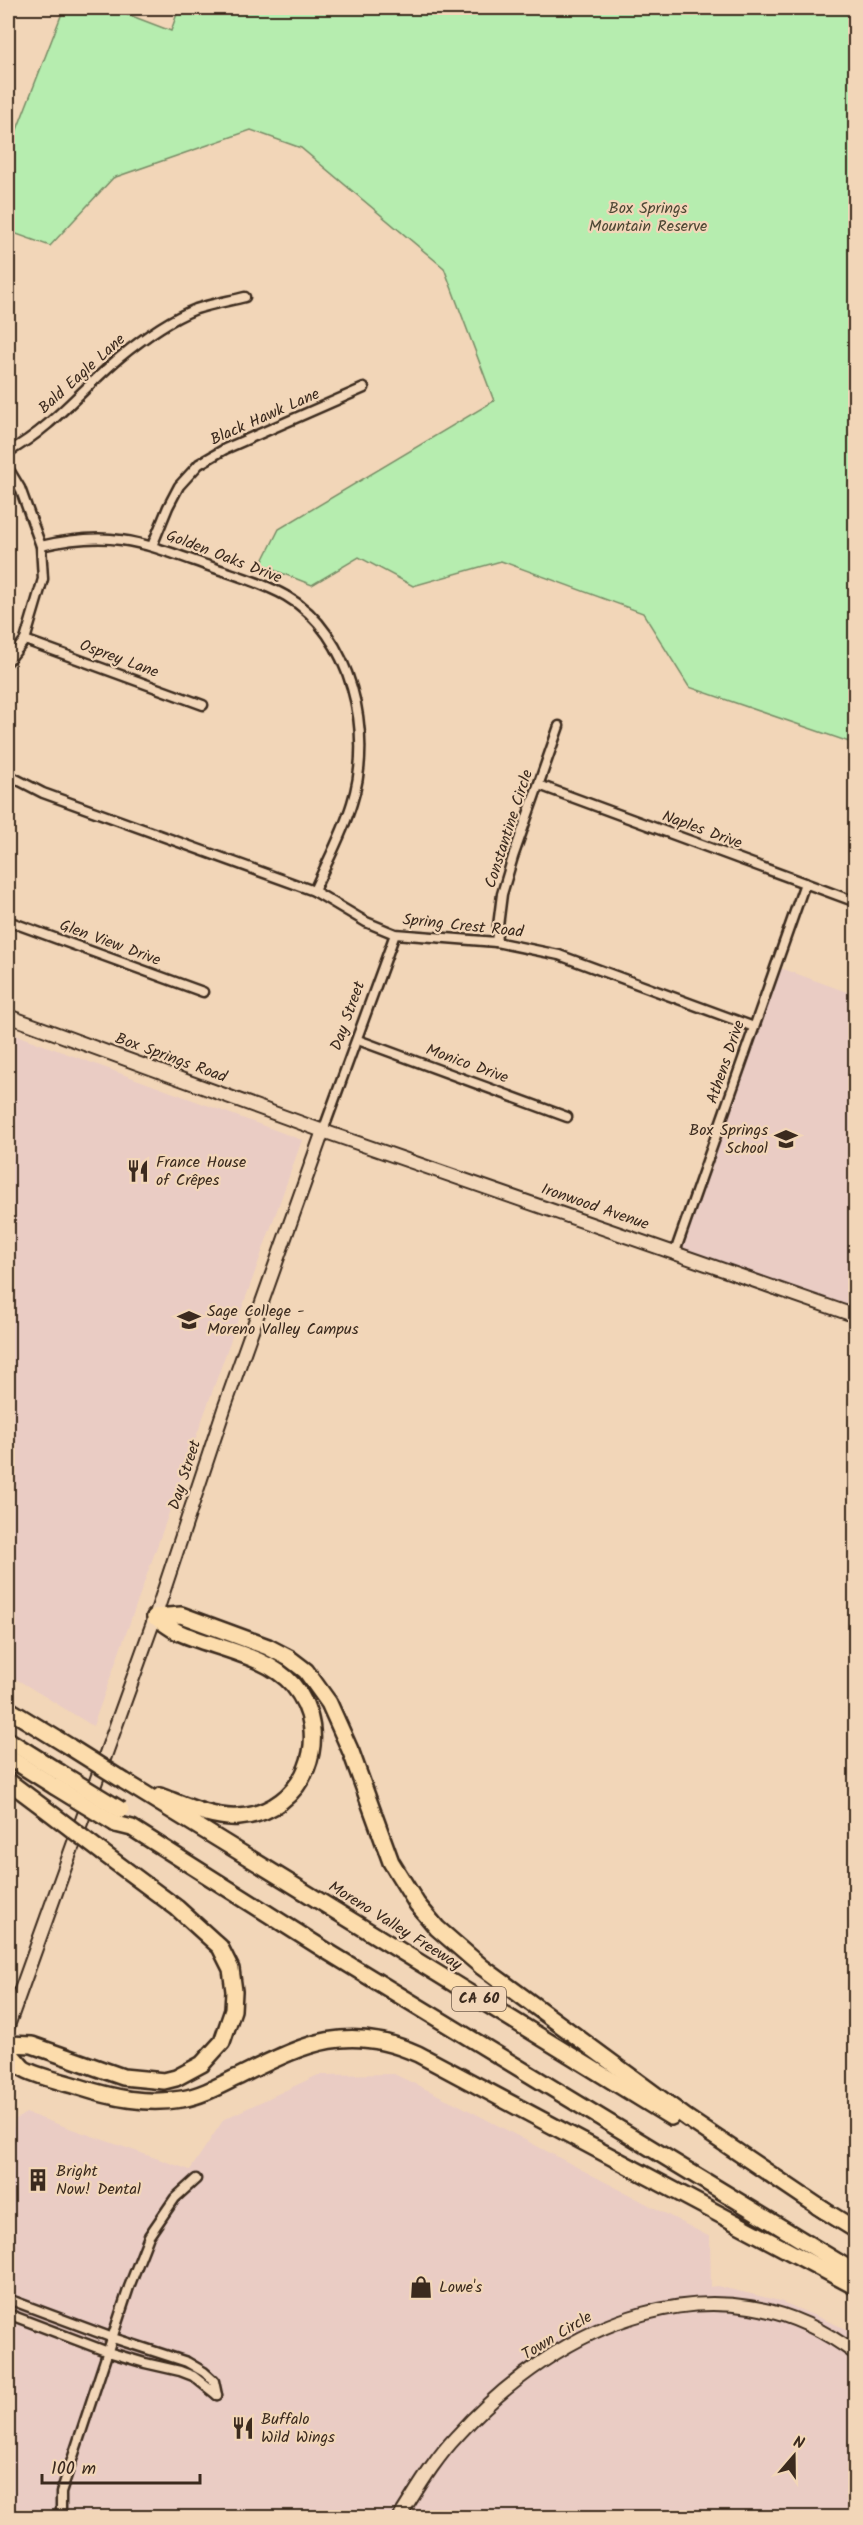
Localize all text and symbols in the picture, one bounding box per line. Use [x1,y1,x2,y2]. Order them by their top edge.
park label: Box Springs Mountain Reserve [589,196,707,239]
street label: Bald Eagle Lane [33,328,131,420]
street label: Black Hawk Lane [206,382,324,452]
street label: Golden Oaks Drive [162,523,286,591]
street label: Osprey Lane [76,633,162,685]
street label: Constantine Circle [478,766,540,892]
street label: Naples Drive [658,804,746,856]
street label: Spring Crest Road [401,907,526,945]
street label: Glen View Drive [56,913,164,973]
street label: Day Street [324,977,372,1054]
street label: Athens Drive [700,1017,752,1107]
street label: Box Springs Road [112,1026,231,1090]
street label: Monico Drive [422,1037,512,1091]
place label: Box Springs School [689,1118,768,1161]
school or university icon: Box Springs School [773,1126,799,1152]
place label: France House of Crêpes [156,1150,246,1193]
restaurant icon: France House of Crêpes [125,1158,151,1184]
street label: Ironwood Avenue [538,1177,652,1237]
place label: Sage College - Moreno Valley Campus [207,1299,359,1342]
school or university icon: Sage College - Moreno Valley Campus [176,1307,202,1333]
street label: Day Street [162,1436,208,1513]
street label: Moreno Valley Freeway [323,1875,467,1977]
road number: CA 60 [452,1987,506,2011]
place label: Bright Now! Dental [56,2159,141,2202]
building icon: Bright Now! Dental [25,2167,51,2193]
shop icon: Lowe's [408,2274,434,2300]
place label: Lowe's [439,2275,482,2300]
street label: Town Circle [517,2305,597,2367]
place label: Buffalo Wild Wings [261,2407,335,2450]
restaurant icon: Buffalo Wild Wings [230,2415,256,2441]
north arrow [764,2426,824,2486]
text: N [790,2430,808,2457]
scale bar [42,2447,200,2485]
text: 100 m [51,2455,96,2484]

